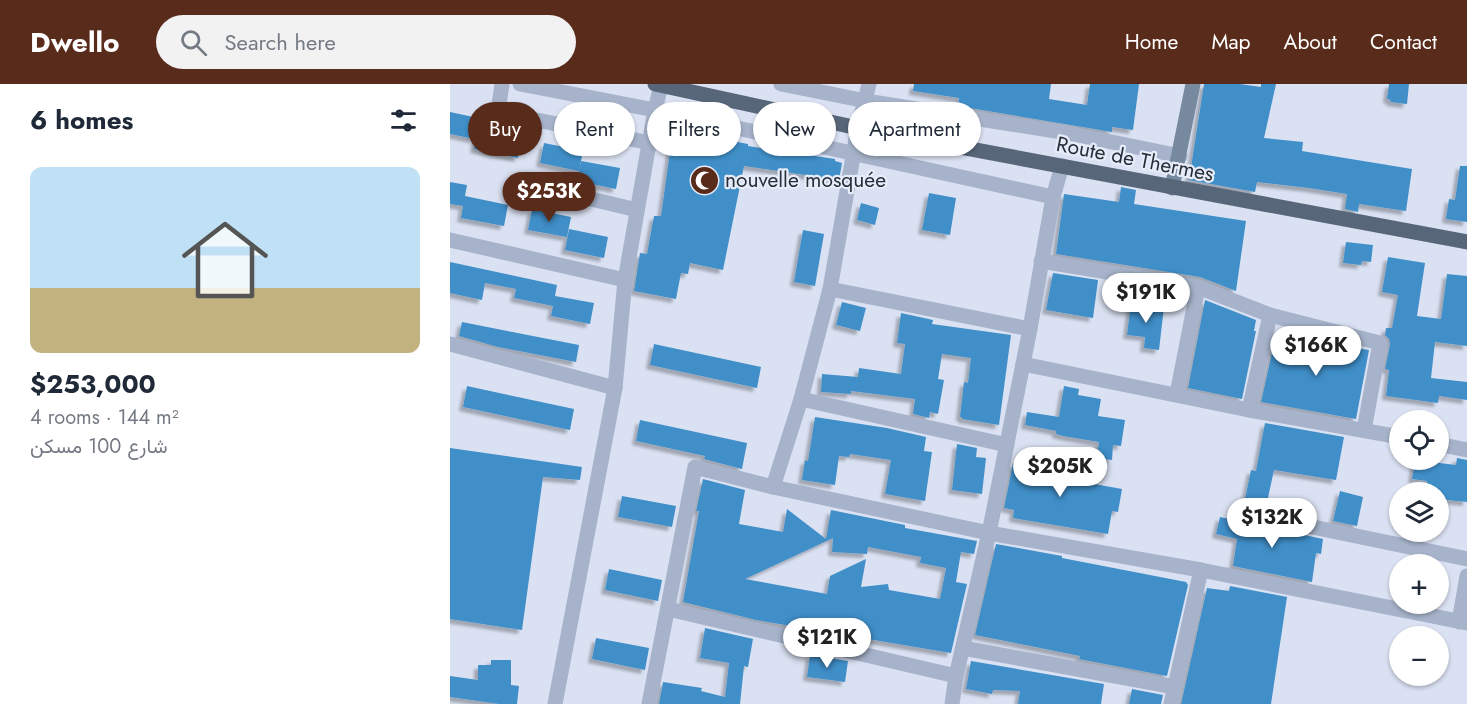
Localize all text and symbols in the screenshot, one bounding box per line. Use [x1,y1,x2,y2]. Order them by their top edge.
search box [156,15,576,69]
text: Dwello [30,22,120,63]
icon: search [177,26,210,59]
text: Search here [225,26,336,58]
text: Home [1125,27,1178,57]
text: Map [1211,27,1251,57]
text: About [1284,27,1337,57]
text: Contact [1370,27,1437,57]
text: 6 homes [30,101,133,139]
chip: Buy [468,102,542,156]
chip: Rent [554,102,635,156]
chip: Filters [647,102,741,156]
chip: New [753,102,836,156]
chip: Apartment [848,102,981,156]
icon: filters [387,104,420,137]
street label: Route de Thermes [1054,129,1216,189]
mosque icon: nouvelle mosquée [688,164,720,196]
place label: nouvelle mosquée [725,165,886,195]
pin: $253K [507,172,591,223]
text: $253K [517,177,581,206]
icon: home [171,206,279,314]
pin: $191K [1104,273,1188,324]
text: $191K [1116,278,1176,307]
pin: $166K [1274,326,1358,377]
text: $166K [1284,331,1348,360]
text: $253,000 [30,365,156,403]
text: 4 rooms · 144 m² [30,403,179,432]
map controls [1389,410,1449,686]
button: locate [1389,410,1449,470]
text: شارع 100 مسكن [30,432,167,461]
pin: $205K [1018,447,1102,498]
text: $205K [1027,452,1093,481]
button: layers [1389,482,1449,542]
pin: $132K [1230,498,1314,549]
text: $132K [1241,503,1303,532]
button: + [1389,554,1449,614]
pin: $121K [785,618,869,669]
text: $121K [797,623,857,652]
button: − [1389,626,1449,686]

